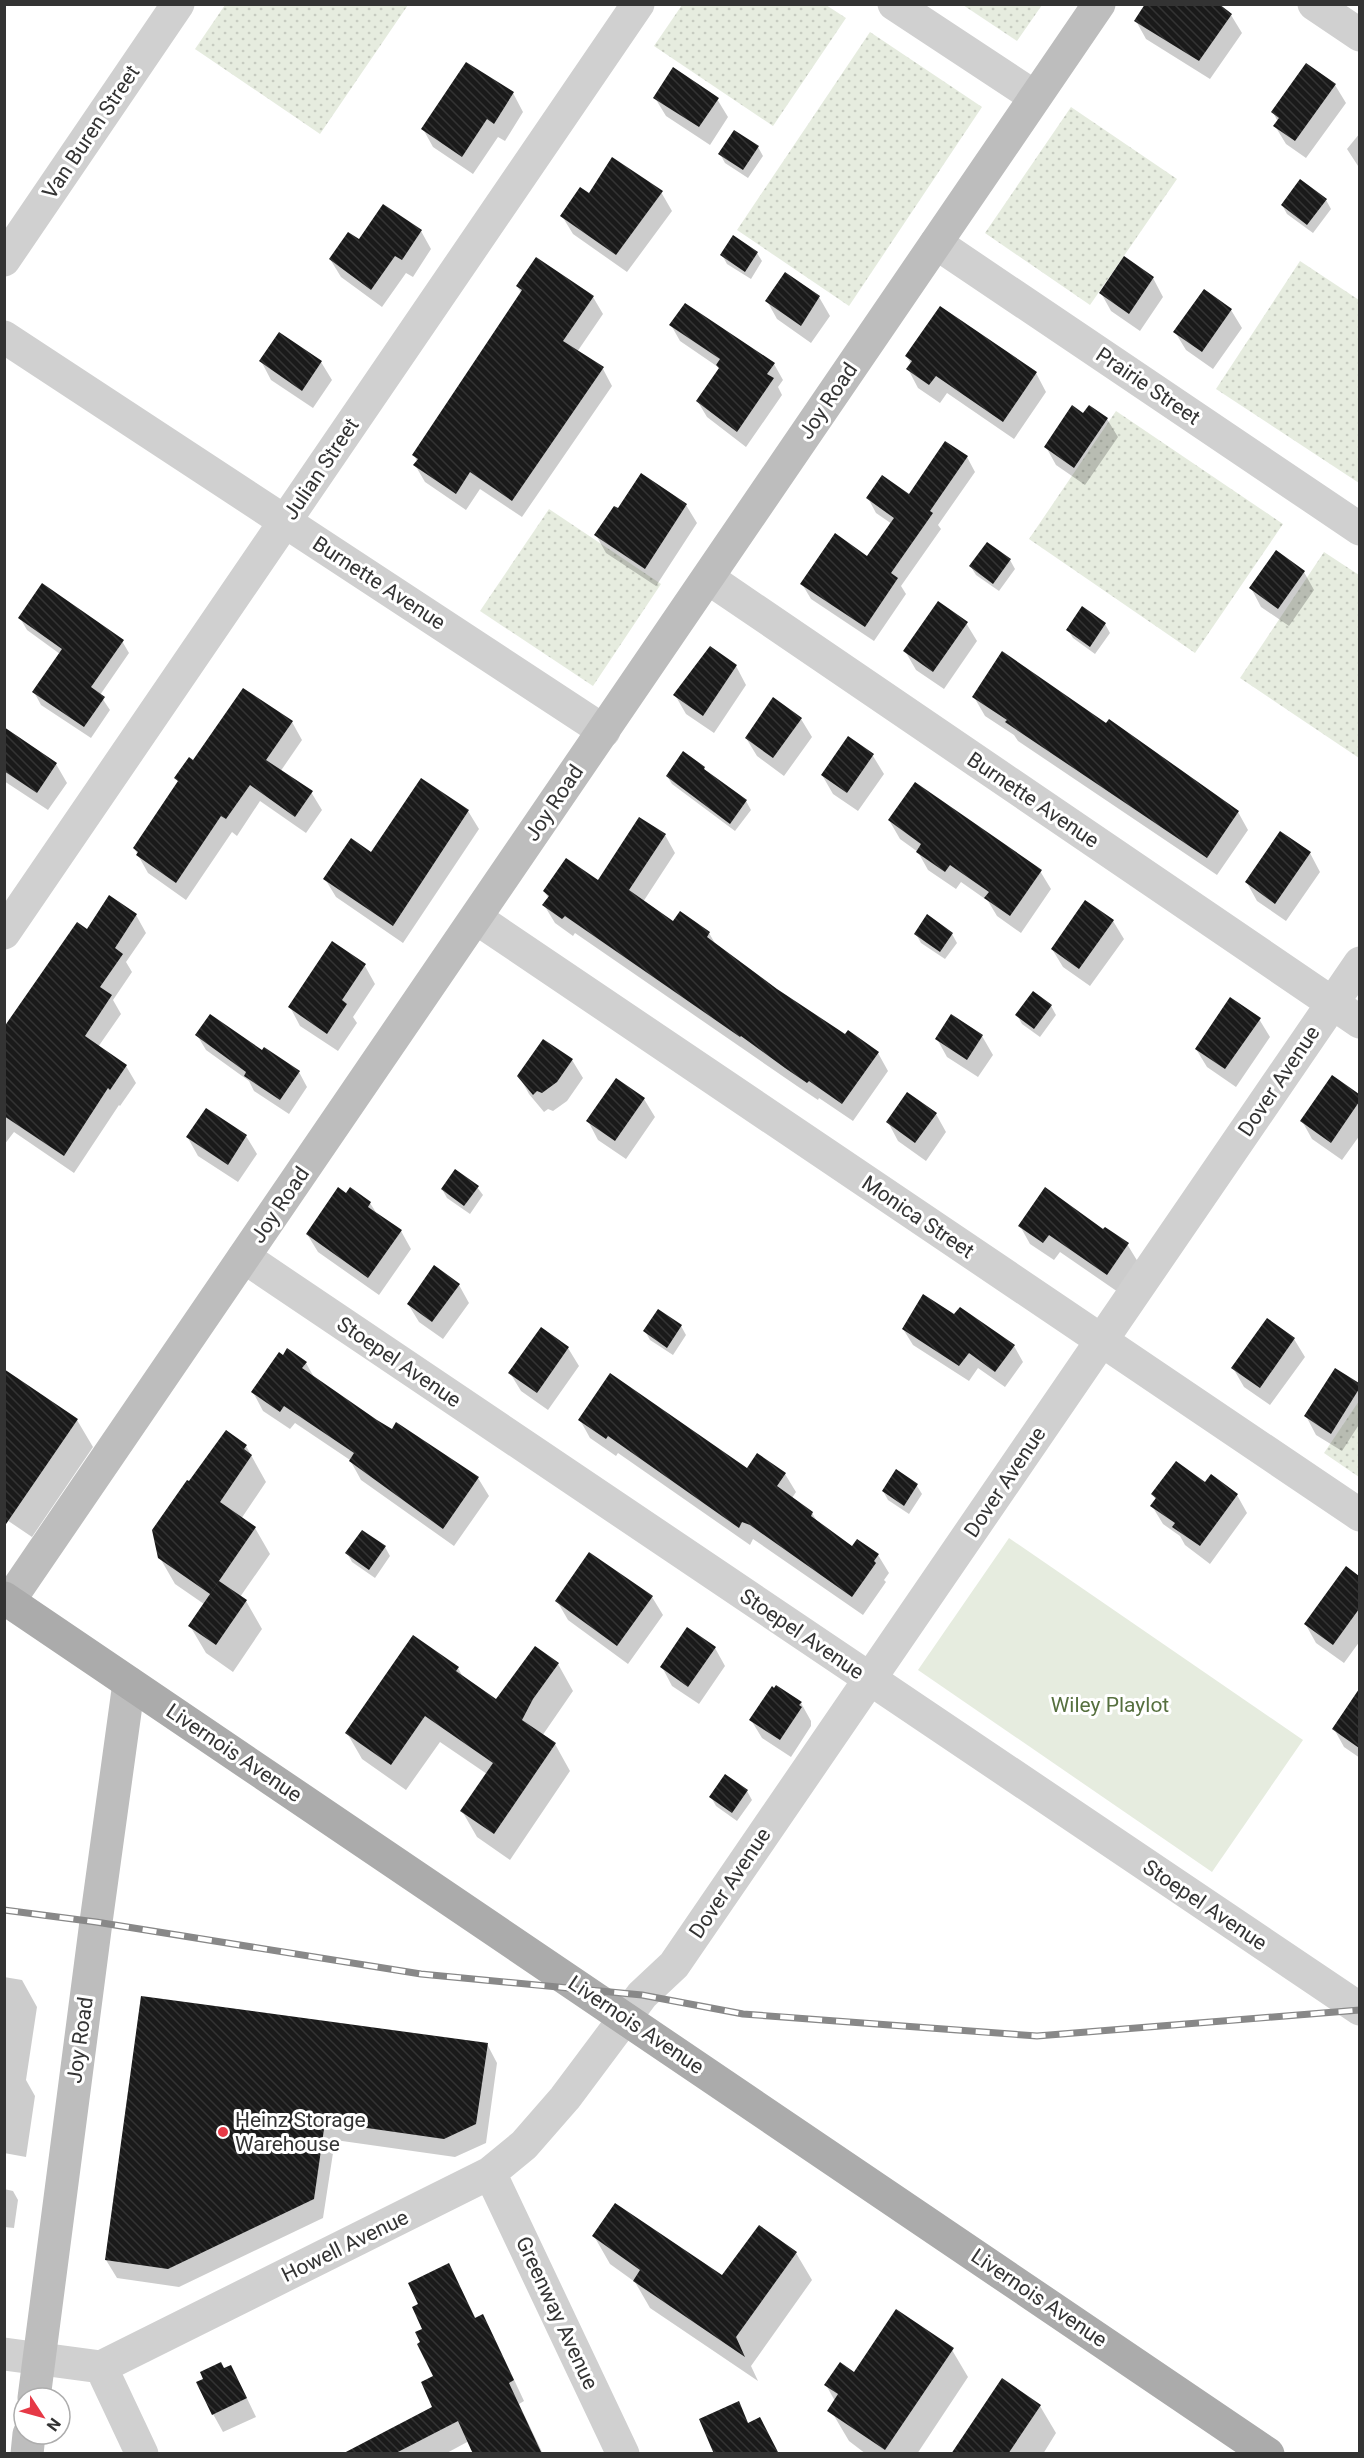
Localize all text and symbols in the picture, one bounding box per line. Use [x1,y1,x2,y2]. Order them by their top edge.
street label: Van Buren Street [37,60,145,203]
street label: Prairie Street [1091,342,1205,430]
street label: Joy Road [794,358,862,444]
street label: Julian Street [278,414,364,524]
street label: Burnette Avenue [308,531,450,635]
street label: Burnette Avenue [963,747,1103,853]
street label: Joy Road [520,760,588,846]
street label: Dover Avenue [1233,1021,1325,1141]
street label: Joy Road [246,1162,314,1248]
street label: Monica Street [857,1171,979,1263]
street label: Stoepel Avenue [333,1312,465,1412]
street label: Dover Avenue [959,1422,1051,1542]
street label: Stoepel Avenue [736,1584,868,1684]
park label: Wiley Playlot [1051,1693,1169,1717]
street label: Livernois Avenue [162,1699,306,1807]
street label: Dover Avenue [684,1823,776,1943]
street label: Stoepel Avenue [1139,1855,1271,1955]
street label: Livernois Avenue [564,1971,708,2079]
street label: Joy Road [62,1995,98,2085]
place label: Heinz Storage Warehouse [235,2108,366,2156]
marker: Heinz Storage Warehouse [216,2125,230,2139]
street label: Howell Avenue [278,2205,412,2287]
street label: Greenway Avenue [511,2233,603,2393]
street label: Livernois Avenue [967,2244,1111,2352]
north arrow [12,2386,72,2446]
text: N [43,2414,65,2435]

